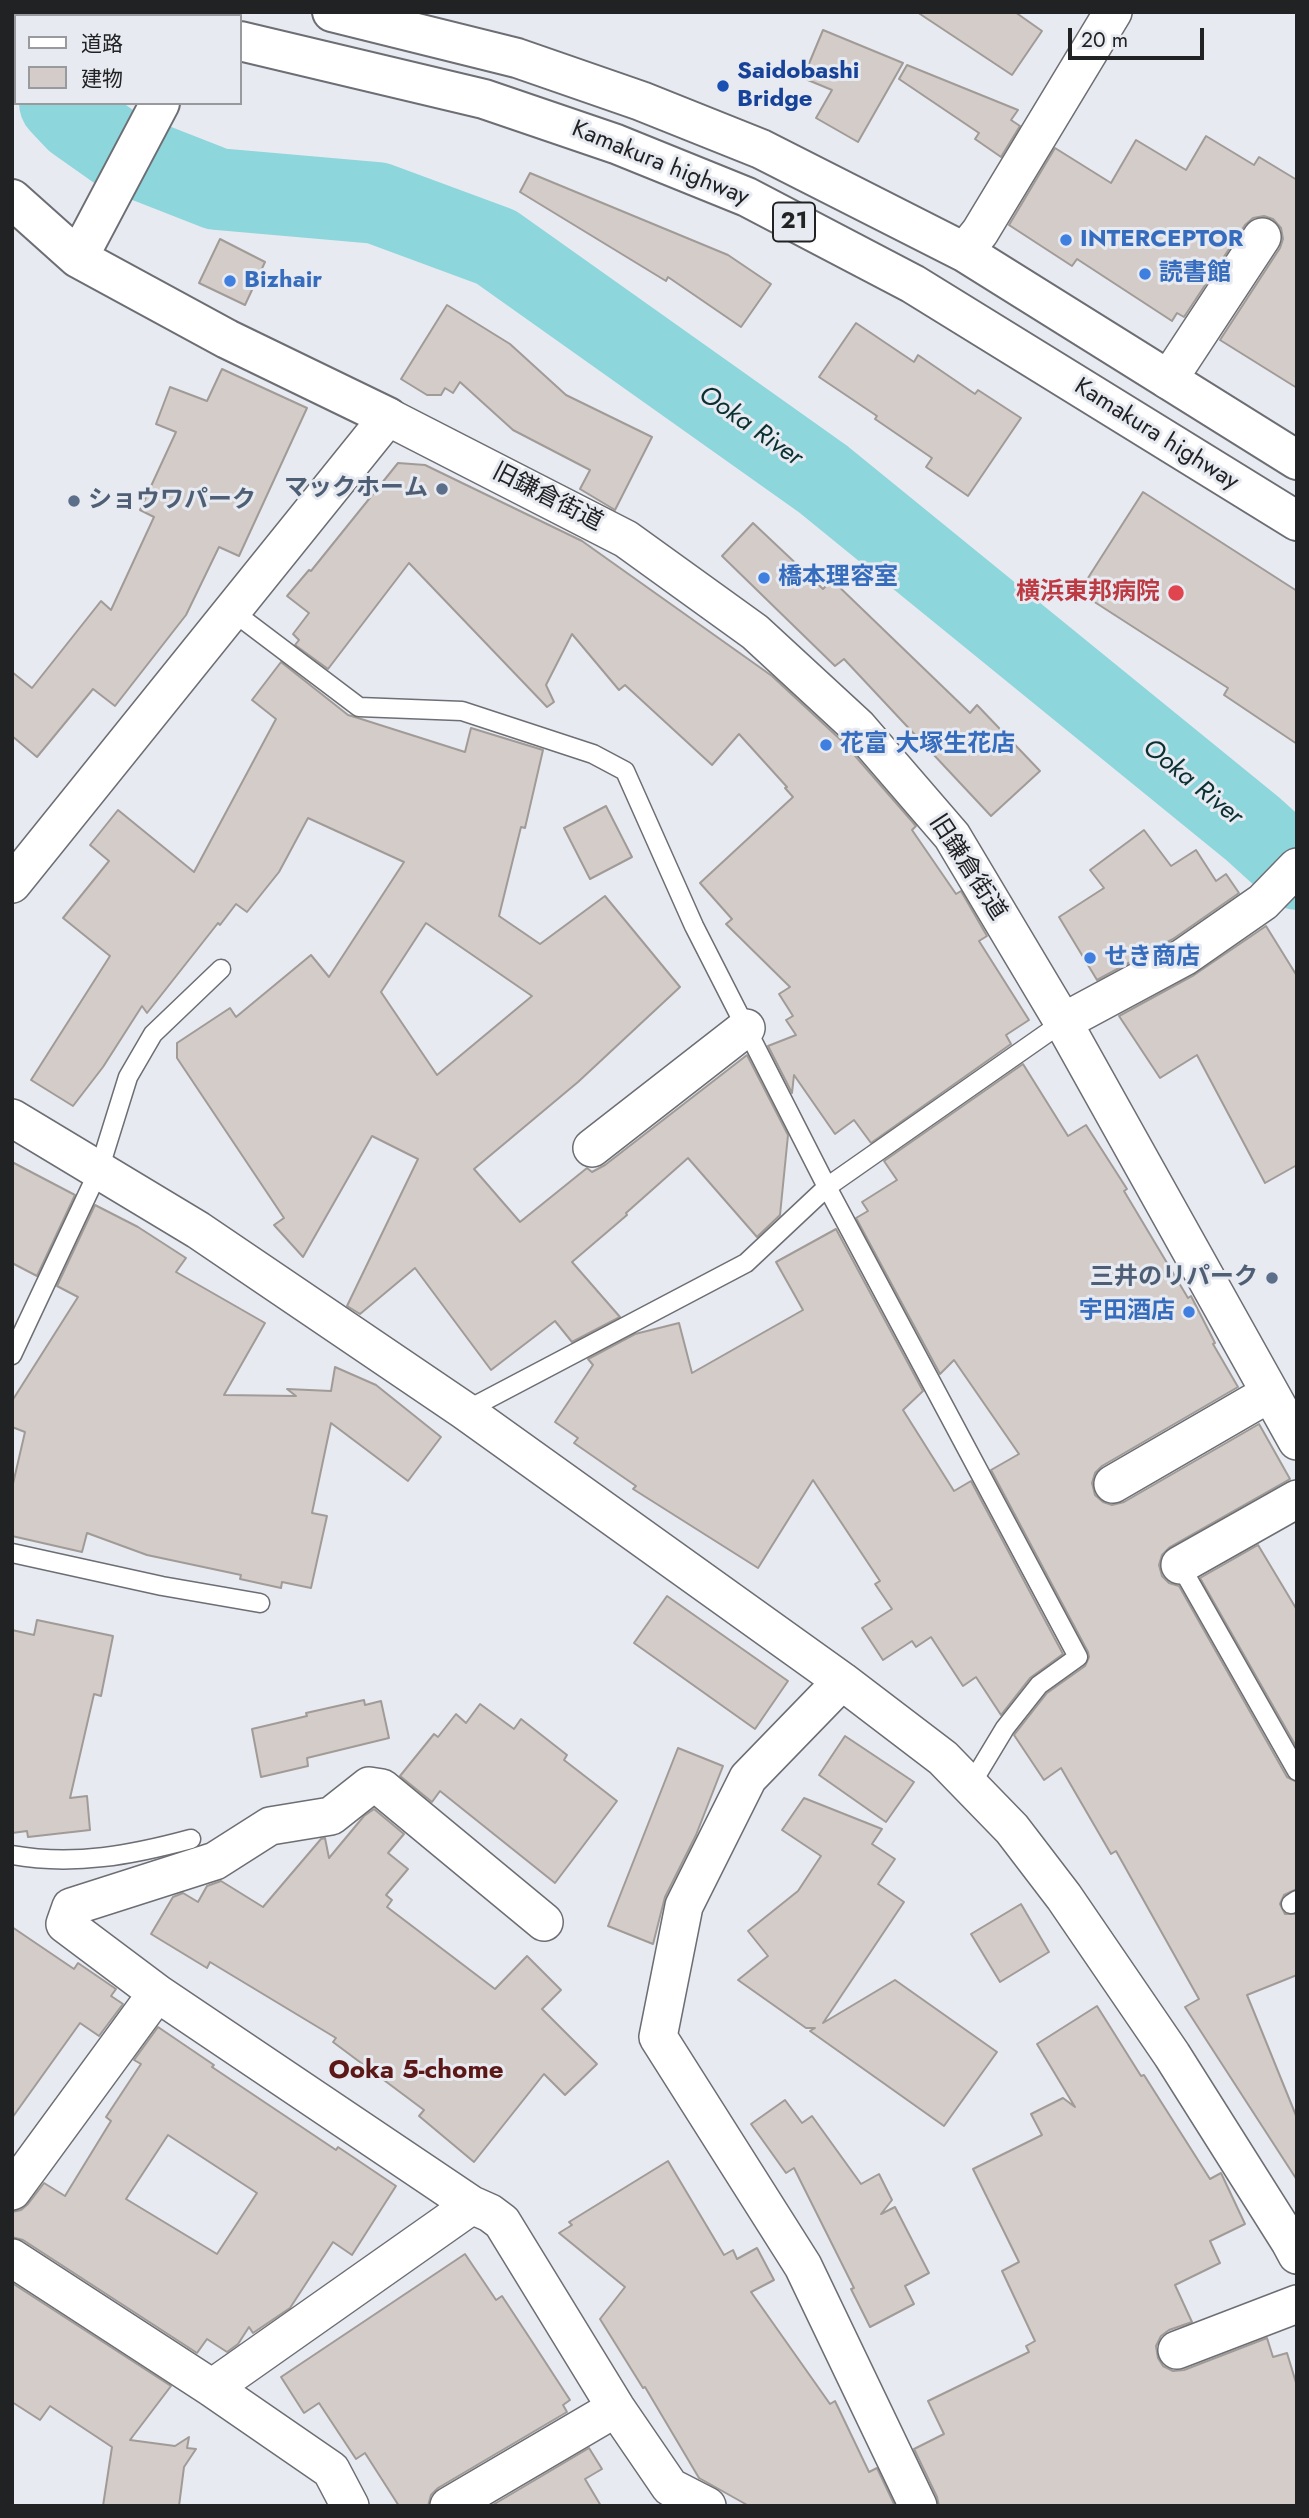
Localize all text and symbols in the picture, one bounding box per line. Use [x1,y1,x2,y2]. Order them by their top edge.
legend [14,14,242,105]
scale bar [1071,14,1208,58]
text: 20 m [1081,25,1128,55]
text: 道路 [81,29,123,59]
place label: Saidobashi Bridge [737,58,859,114]
text: 建物 [81,64,123,94]
marker: Saidobashi Bridge [715,78,731,94]
street label: Kamakura highway [567,115,753,213]
road number: 21 [773,202,815,242]
place label: INTERCEPTOR [1080,226,1243,254]
marker: INTERCEPTOR [1058,232,1074,248]
place label: 読書館 [1159,260,1231,288]
marker: 読書館 [1137,266,1153,282]
place label: Bizhair [244,267,322,295]
marker: Bizhair [222,273,238,289]
street label: Kamakura highway [1068,373,1244,497]
water label: Ooka River [692,380,808,474]
street label: 旧鎌倉街道 [487,458,607,538]
place label: マックホーム [284,475,428,503]
marker: マックホーム [434,481,450,497]
place label: ショウワパーク [88,487,256,515]
marker: ショウワパーク [66,493,82,509]
place label: 橋本理容室 [778,564,898,592]
marker: 橋本理容室 [756,570,772,586]
place label: 横浜東邦病院 [1016,579,1160,607]
marker: 横浜東邦病院 [1166,583,1186,603]
place label: 花富 大塚生花店 [840,731,1015,759]
water label: Ooka River [1136,733,1248,833]
marker: 花富 大塚生花店 [818,737,834,753]
street label: 旧鎌倉街道 [922,810,1012,926]
place label: せき商店 [1104,944,1200,972]
marker: せき商店 [1082,950,1098,966]
place label: 三井のリパーク [1090,1264,1258,1292]
marker: 三井のリパーク [1264,1270,1280,1286]
place label: 宇田酒店 [1079,1298,1175,1326]
marker: 宇田酒店 [1181,1304,1197,1320]
district label: Ooka 5-chome [328,2056,504,2088]

